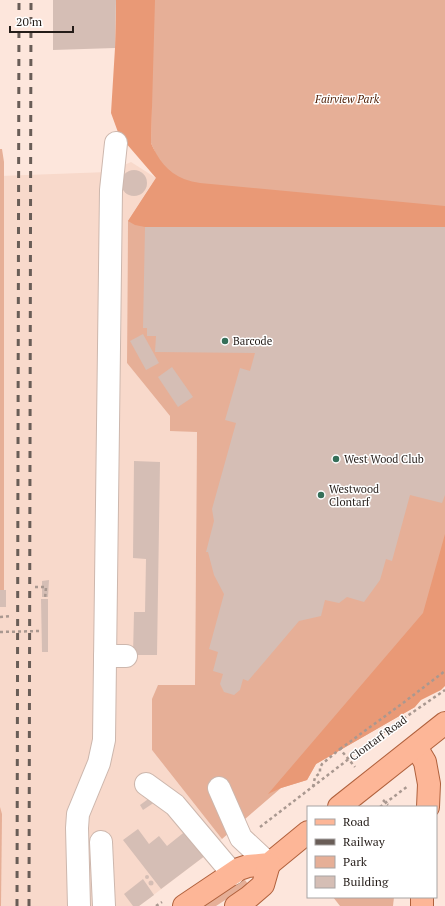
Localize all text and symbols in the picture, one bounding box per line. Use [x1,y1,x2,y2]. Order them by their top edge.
scale bar [10,8,73,34]
text: 20 m [16,14,43,29]
park label: Fairview Park [314,92,380,106]
place label: Barcode [233,334,273,348]
marker: Barcode [220,336,230,346]
place label: West Wood Club [344,452,424,466]
marker: West Wood Club [331,454,341,464]
place label: Westwood Clontarf [329,482,379,509]
marker: Westwood Clontarf [316,490,326,500]
street label: Clontarf Road [346,712,410,764]
legend [307,806,437,898]
text: Road [343,814,370,829]
text: Railway [343,834,386,849]
text: Park [343,854,368,869]
text: Building [343,874,389,889]

